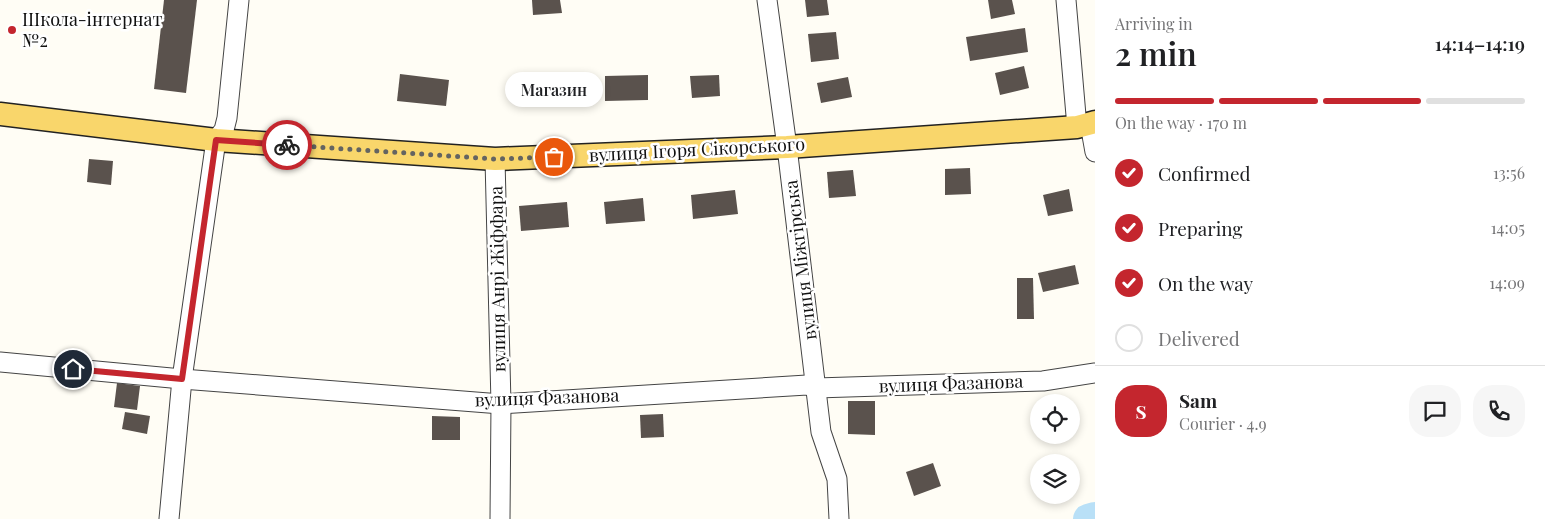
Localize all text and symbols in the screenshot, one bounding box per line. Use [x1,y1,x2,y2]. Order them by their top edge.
place label: Школа-інтернат №2 [22,7,162,52]
text: Arriving in [1115,13,1193,34]
marker: Школа-інтернат №2 [6,24,18,36]
text: 14:14–14:19 [1435,30,1525,56]
text: 2 min [1115,31,1197,74]
callout: Магазин [505,72,603,107]
text: Магазин [521,79,587,100]
text: On the way · 170 m [1115,112,1247,133]
courier [262,120,312,170]
icon: bike [273,131,301,159]
street label: вулиця Ігоря Сікорського [588,131,806,167]
pin [533,136,575,178]
icon: bag [540,143,568,171]
icon: check [1115,159,1143,187]
text: Confirmed [1158,160,1251,186]
text: 13:56 [1493,162,1525,183]
street label: вулиця Міжгірська [778,179,822,341]
street label: вулиця Анрі Жіффара [483,186,511,372]
icon: check [1115,214,1143,242]
text: Preparing [1158,215,1243,241]
text: 14:05 [1491,217,1525,238]
icon: check [1115,269,1143,297]
text: On the way [1158,270,1253,296]
text: 14:09 [1489,272,1525,293]
text: Delivered [1158,325,1240,351]
pin [52,348,94,390]
icon: home [59,355,87,383]
street label: вулиця Фазанова [878,368,1024,398]
street label: вулиця Фазанова [474,382,620,412]
button: chat [1409,385,1461,437]
button: phone [1473,385,1525,437]
text: Sam [1179,387,1217,413]
map controls [1030,394,1080,504]
button: locate [1030,394,1080,444]
text: S [1135,398,1147,424]
text: Courier · 4.9 [1179,413,1267,434]
button: layers [1030,454,1080,504]

